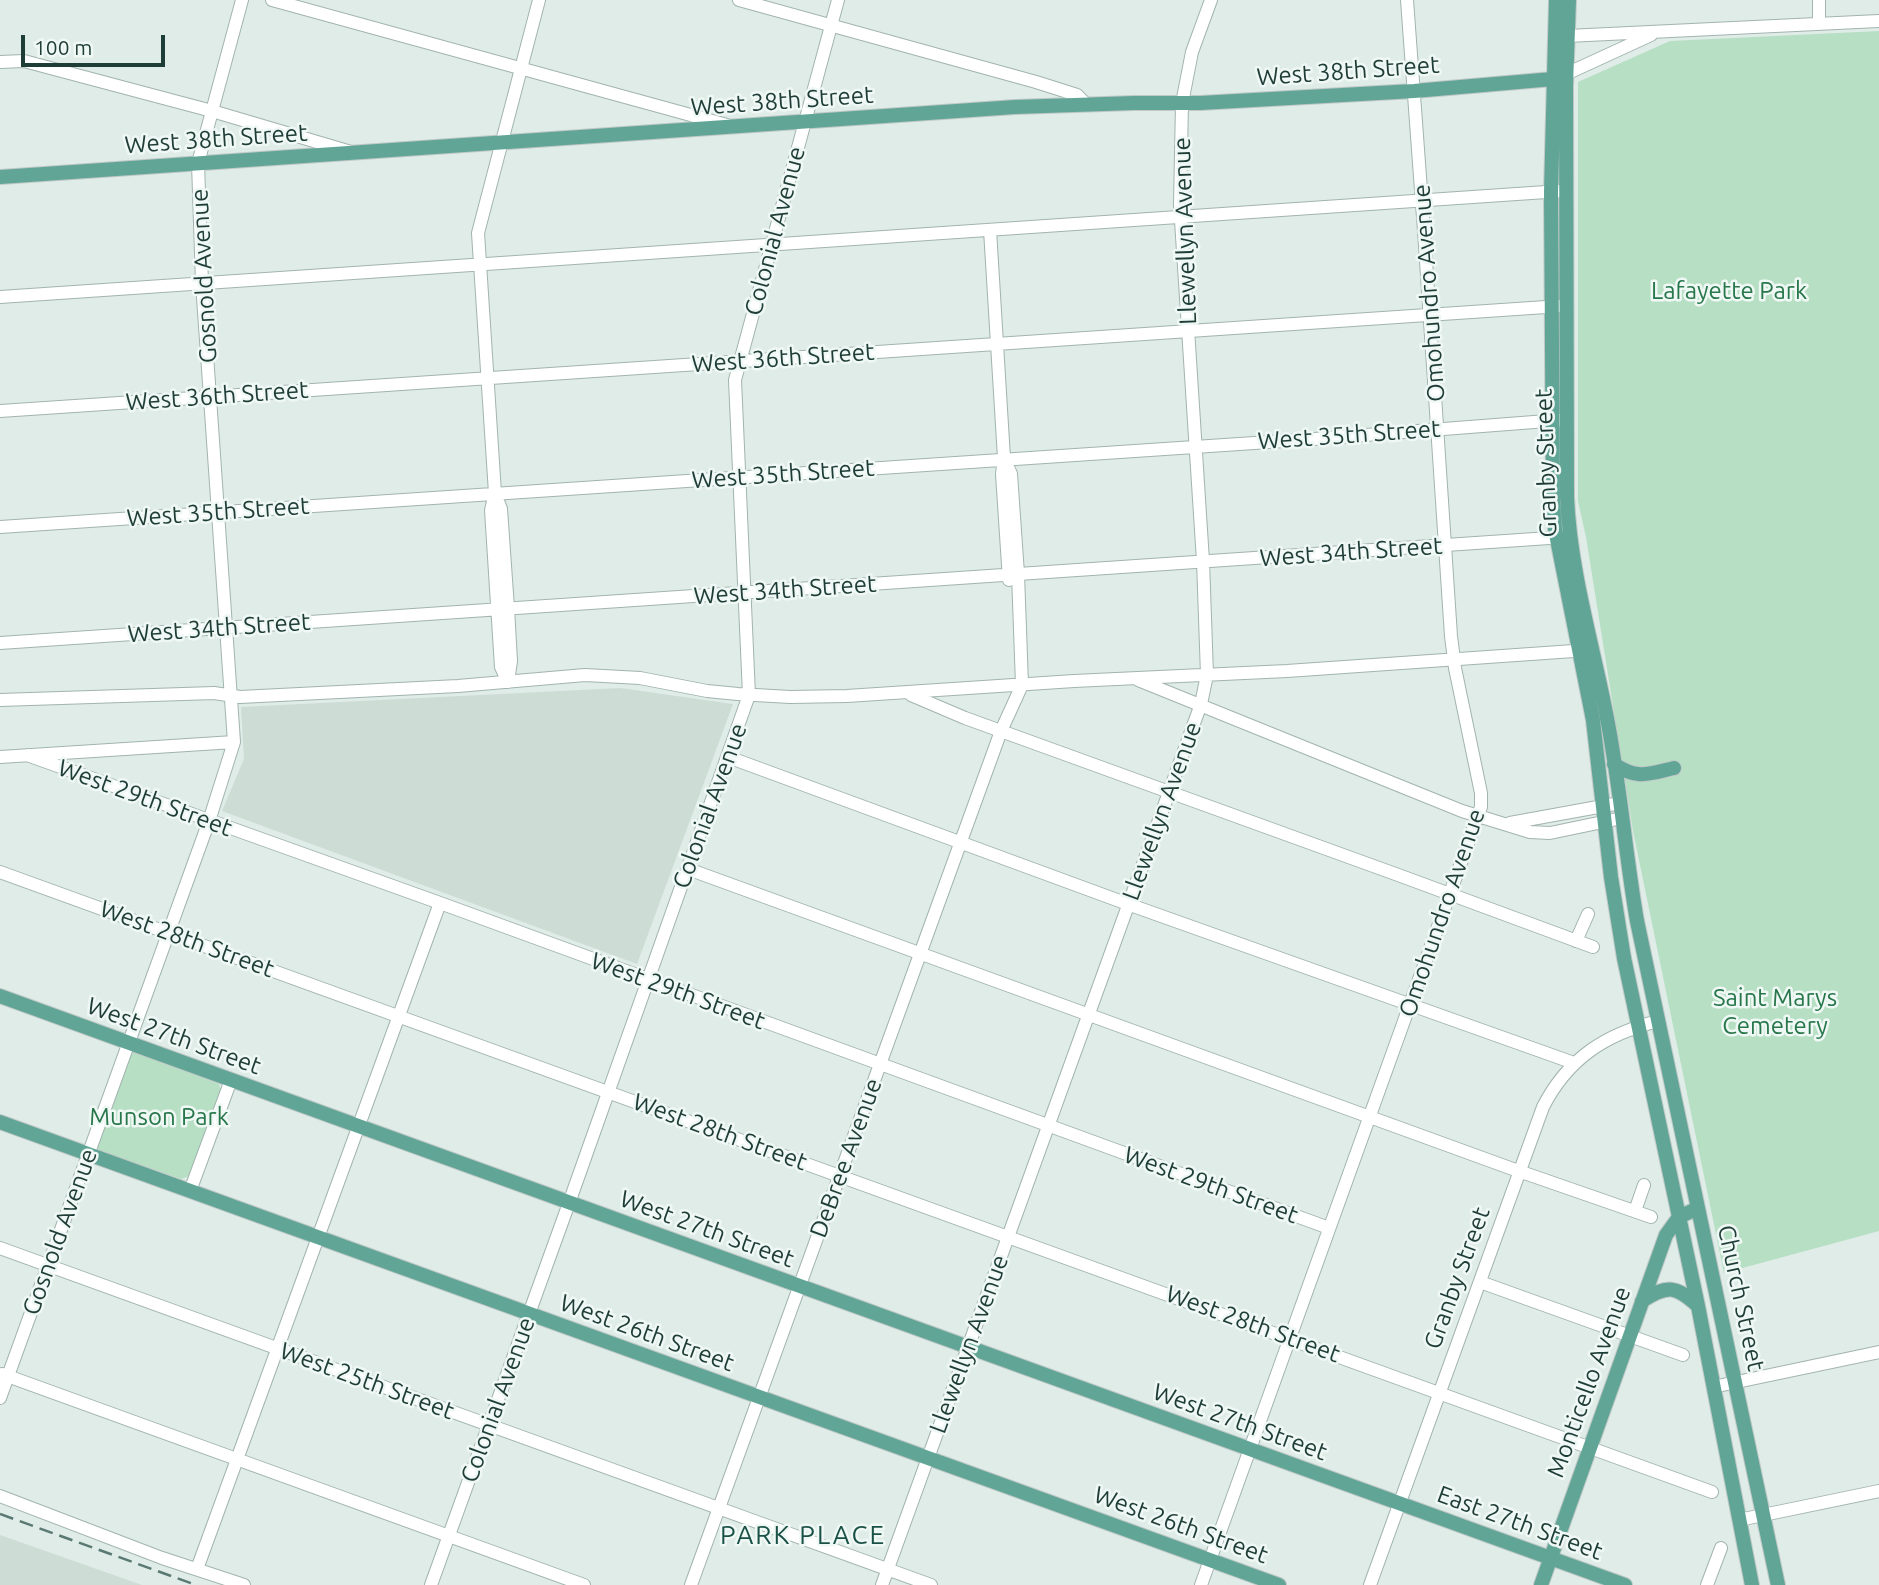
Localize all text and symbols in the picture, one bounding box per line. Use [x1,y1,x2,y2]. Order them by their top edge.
scale bar [24,21,168,65]
text: 100 m [34,35,92,59]
street label: West 38th Street [1256,50,1440,92]
street label: West 38th Street [690,80,874,122]
street label: West 38th Street [124,118,308,160]
street label: Llewellyn Avenue [1167,137,1203,325]
street label: Colonial Avenue [739,143,811,319]
street label: Omohundro Avenue [1407,183,1451,403]
street label: Gosnold Avenue [185,188,223,364]
park label: Lafayette Park [1651,277,1807,305]
street label: West 36th Street [691,337,875,379]
street label: West 36th Street [125,375,309,417]
street label: Granby Street [1529,388,1563,538]
street label: West 35th Street [1257,414,1441,456]
street label: West 35th Street [691,453,875,495]
street label: West 35th Street [126,491,310,533]
street label: West 34th Street [1259,531,1443,573]
street label: West 34th Street [693,569,877,611]
street label: West 34th Street [127,607,311,649]
street label: Llewellyn Avenue [1116,718,1208,904]
street label: Colonial Avenue [667,720,753,892]
street label: West 29th Street [54,753,236,843]
street label: Omohundro Avenue [1393,805,1491,1021]
street label: West 28th Street [96,894,278,984]
street label: West 29th Street [587,946,769,1036]
park label: Saint Marys Cemetery [1713,984,1837,1040]
street label: West 27th Street [83,991,265,1081]
street label: DeBree Avenue [804,1074,888,1242]
street label: West 28th Street [629,1087,811,1177]
park label: Munson Park [89,1103,229,1131]
street label: West 29th Street [1120,1140,1302,1230]
street label: Gosnold Avenue [17,1145,103,1319]
street label: West 27th Street [616,1184,798,1274]
street label: Granby Street [1418,1203,1496,1353]
street label: Church Street [1711,1222,1771,1374]
street label: Llewellyn Avenue [923,1251,1015,1437]
street label: West 28th Street [1162,1279,1344,1369]
street label: Monticello Avenue [1541,1283,1637,1481]
street label: West 26th Street [556,1288,738,1378]
street label: Colonial Avenue [455,1314,541,1486]
street label: West 25th Street [276,1336,458,1426]
street label: West 27th Street [1149,1377,1331,1467]
street label: West 26th Street [1090,1480,1272,1570]
street label: East 27th Street [1433,1480,1607,1566]
district label: PARK PLACE [721,1519,885,1551]

